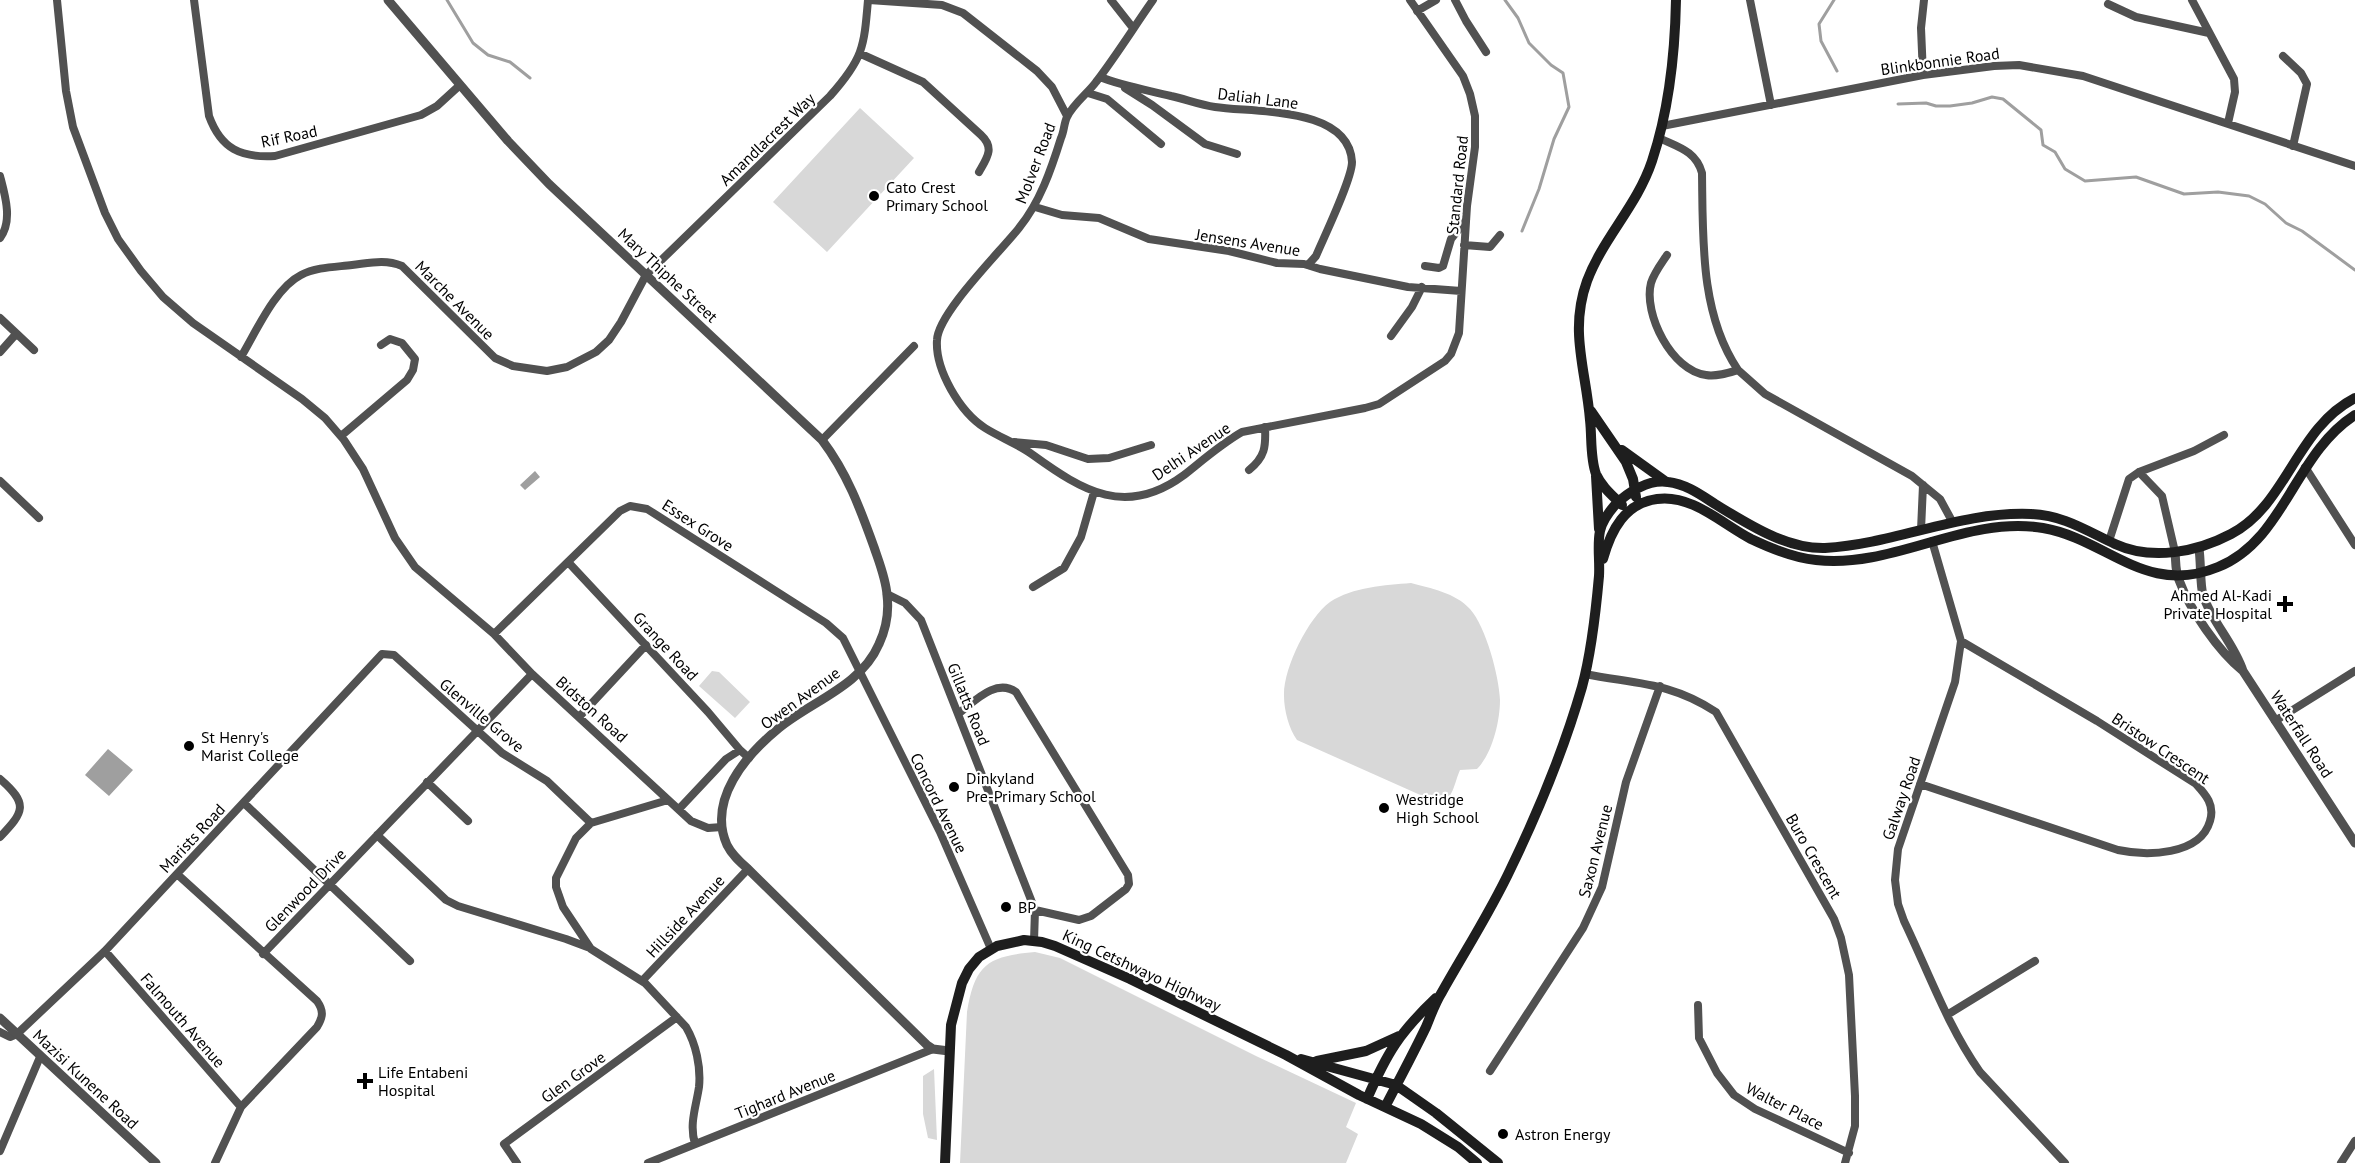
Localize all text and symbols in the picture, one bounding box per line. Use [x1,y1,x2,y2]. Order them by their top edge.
street label: Blinkbonnie Road [1879,43,2001,79]
street label: Daliah Lane [1217,83,1299,113]
street label: Amandlacrest Way [715,88,819,190]
street label: Rif Road [259,120,319,152]
street label: Molver Road [1010,120,1060,206]
street label: Standard Road [1442,135,1472,235]
place label: Cato Crest Primary School [886,177,988,215]
marker: Cato Crest Primary School [867,189,881,203]
street label: Mary Thiphe Street [614,224,723,327]
street label: Jensens Avenue [1193,224,1302,260]
street label: Marche Avenue [411,256,499,344]
street label: Delhi Avenue [1148,418,1234,484]
street label: Essex Grove [659,495,737,555]
place label: Ahmed Al-Kadi Private Hospital [2164,585,2272,623]
marker: Ahmed Al-Kadi Private Hospital [2276,595,2294,613]
street label: Grange Road [629,607,703,685]
street label: Gillatts Road [943,660,995,748]
street label: Owen Avenue [756,663,844,733]
street label: Bidston Road [552,672,632,746]
street label: Glenville Grove [436,674,528,756]
street label: Waterfall Road [2266,687,2338,781]
street label: Bristow Crescent [2108,708,2214,788]
place label: St Henry's Marist College [201,727,299,765]
marker: St Henry's Marist College [182,739,196,753]
street label: Concord Avenue [906,750,972,856]
street label: Galway Road [1877,754,1925,842]
place label: Dinkyland Pre-Primary School [966,768,1096,806]
marker: Dinkyland Pre-Primary School [947,780,961,794]
place label: Westridge High School [1396,789,1479,827]
street label: Marists Road [155,799,229,877]
marker: Westridge High School [1377,801,1391,815]
street label: Saxon Avenue [1574,802,1616,900]
street label: Buro Crescent [1782,810,1847,902]
street label: Glenwood Drive [260,844,350,936]
street label: Hillside Avenue [642,870,728,962]
place label: BP [1018,897,1036,917]
marker: BP [999,900,1013,914]
street label: King Cetshwayo Highway [1060,924,1225,1016]
street label: Falmouth Avenue [136,969,230,1071]
street label: Mazisi Kunene Road [29,1025,143,1133]
street label: Glen Grove [537,1047,609,1107]
place label: Life Entabeni Hospital [378,1062,468,1100]
street label: Tighard Avenue [732,1065,838,1123]
marker: Life Entabeni Hospital [356,1072,374,1090]
street label: Walter Place [1743,1078,1827,1134]
place label: Astron Energy [1515,1124,1611,1144]
marker: Astron Energy [1496,1127,1510,1141]

